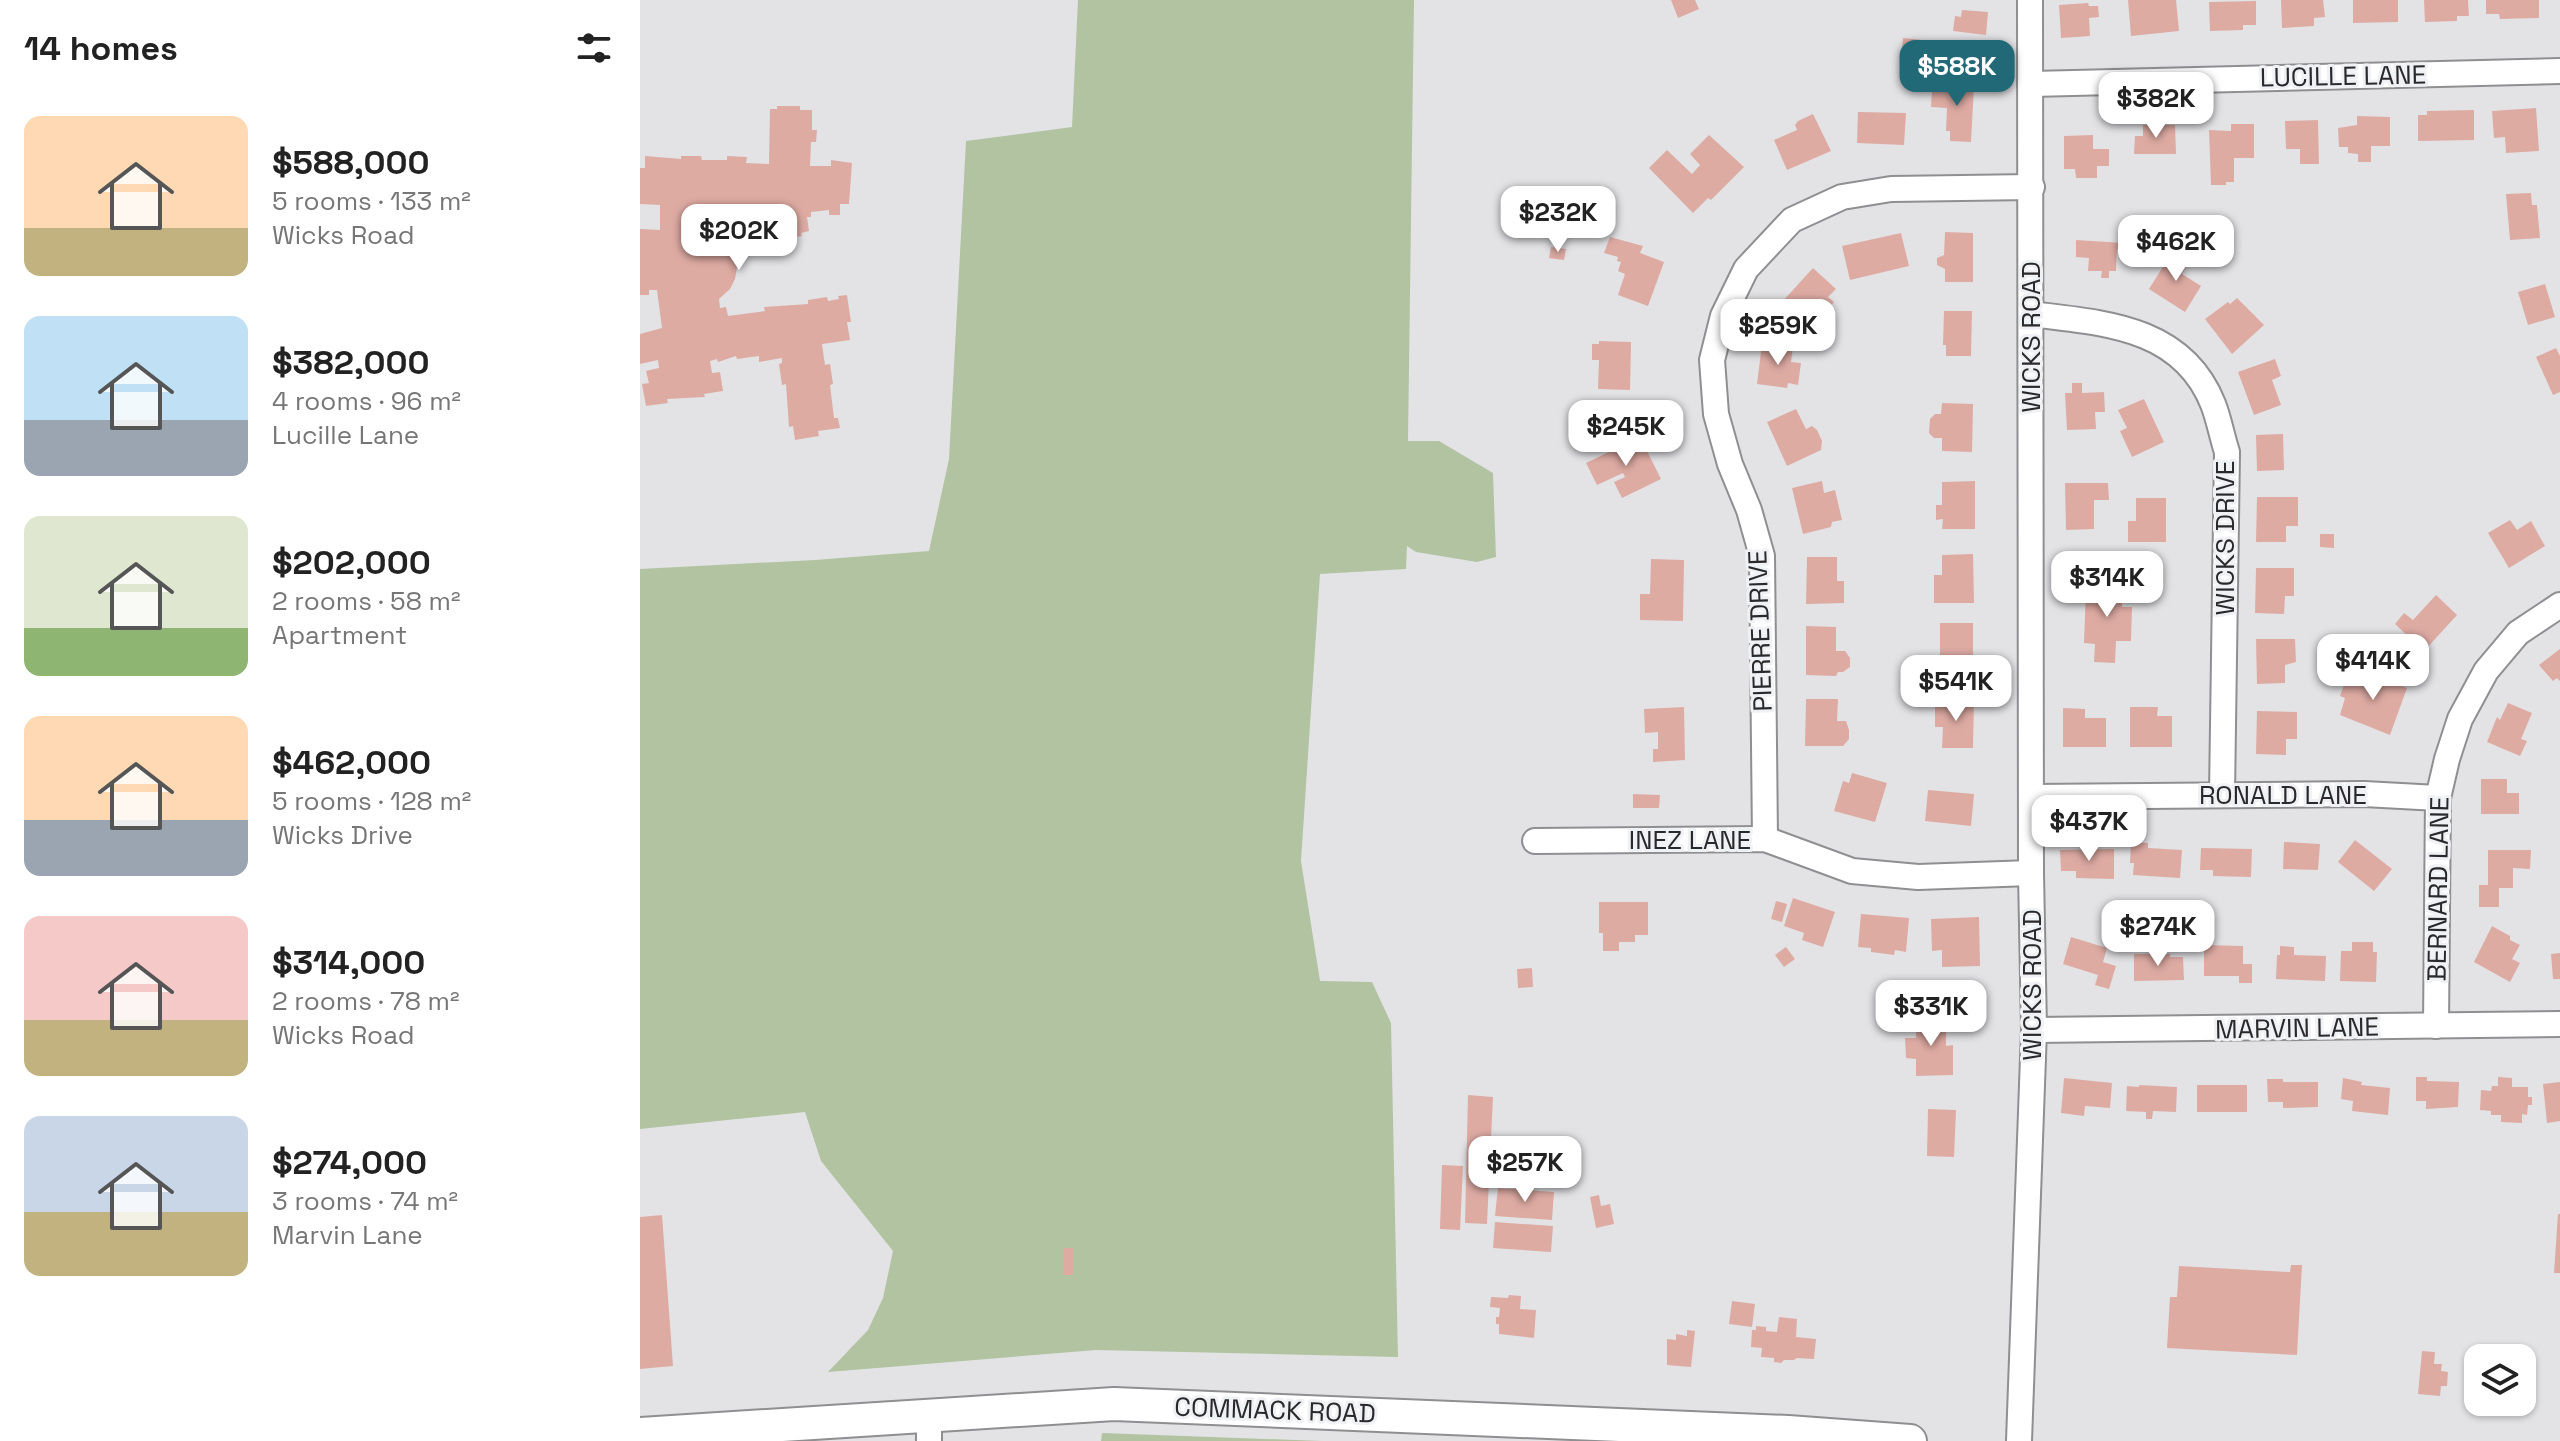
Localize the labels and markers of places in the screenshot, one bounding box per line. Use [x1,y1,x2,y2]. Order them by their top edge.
pin: $588K [1901,40,2013,108]
pin: $382K [2100,72,2212,140]
pin: $232K [1502,186,1614,254]
pin: $202K [683,204,795,272]
pin: $462K [2120,215,2232,283]
pin: $259K [1722,299,1834,367]
pin: $245K [1570,400,1682,468]
pin: $314K [2051,551,2163,619]
pin: $414K [2317,634,2429,702]
pin: $541K [1900,655,2012,723]
pin: $437K [2033,795,2145,863]
pin: $274K [2102,900,2214,968]
pin: $331K [1875,980,1987,1048]
pin: $257K [1469,1136,1581,1204]

